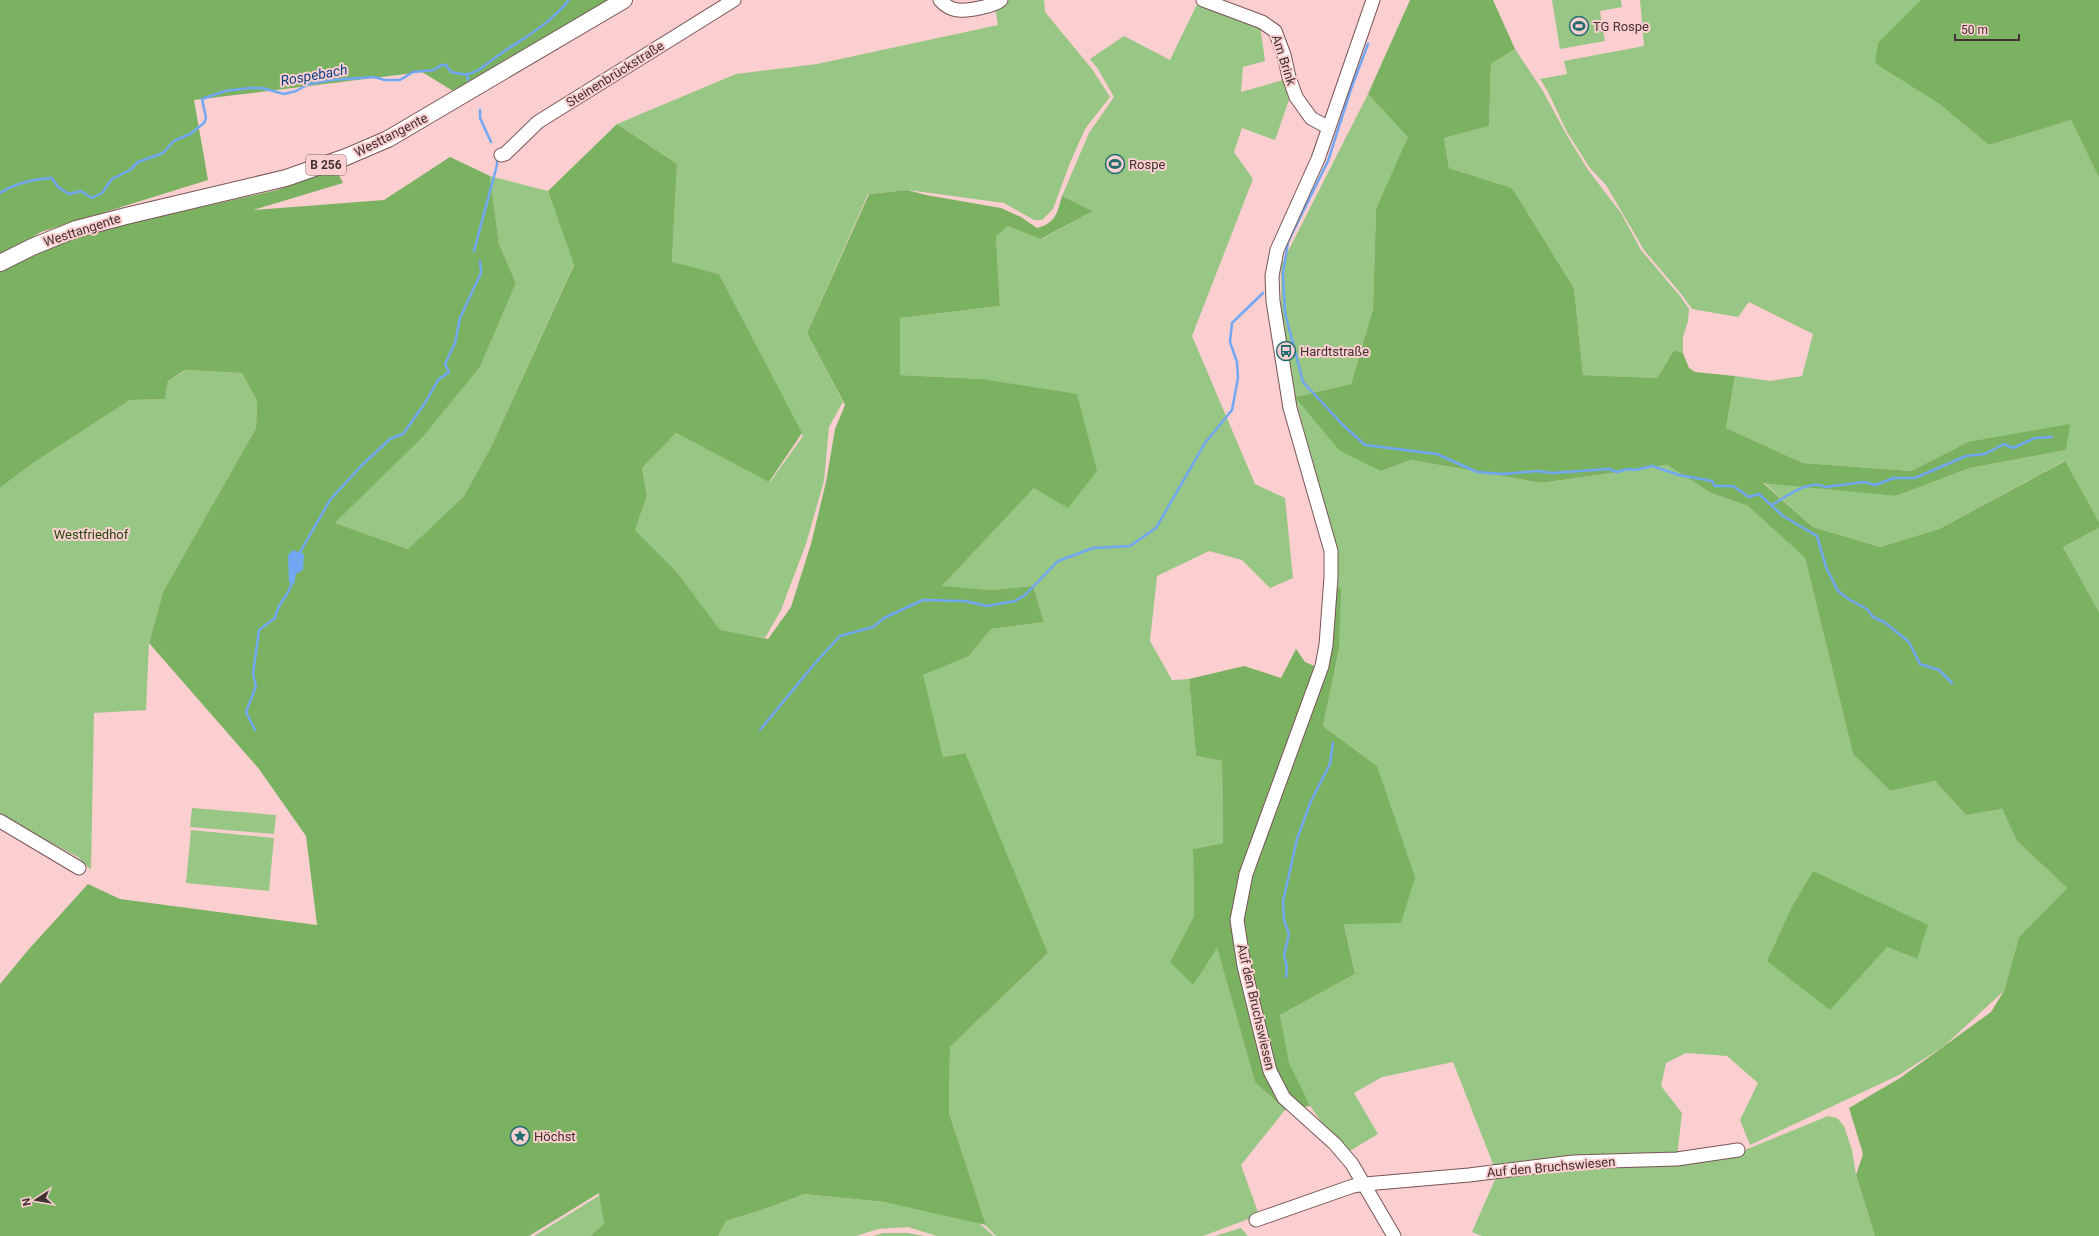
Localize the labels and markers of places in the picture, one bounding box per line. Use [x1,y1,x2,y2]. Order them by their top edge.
sports icon: TG Rospe [1568,15,1590,37]
place label: TG Rospe [1593,19,1649,34]
sports icon: Rospe [1104,153,1126,175]
place label: Rospe [1129,157,1165,172]
bus stop icon: Hardtstraße [1275,340,1297,362]
place label: Hardtstraße [1300,344,1369,359]
place icon: Höchst [509,1125,531,1147]
place label: Höchst [534,1129,576,1144]

